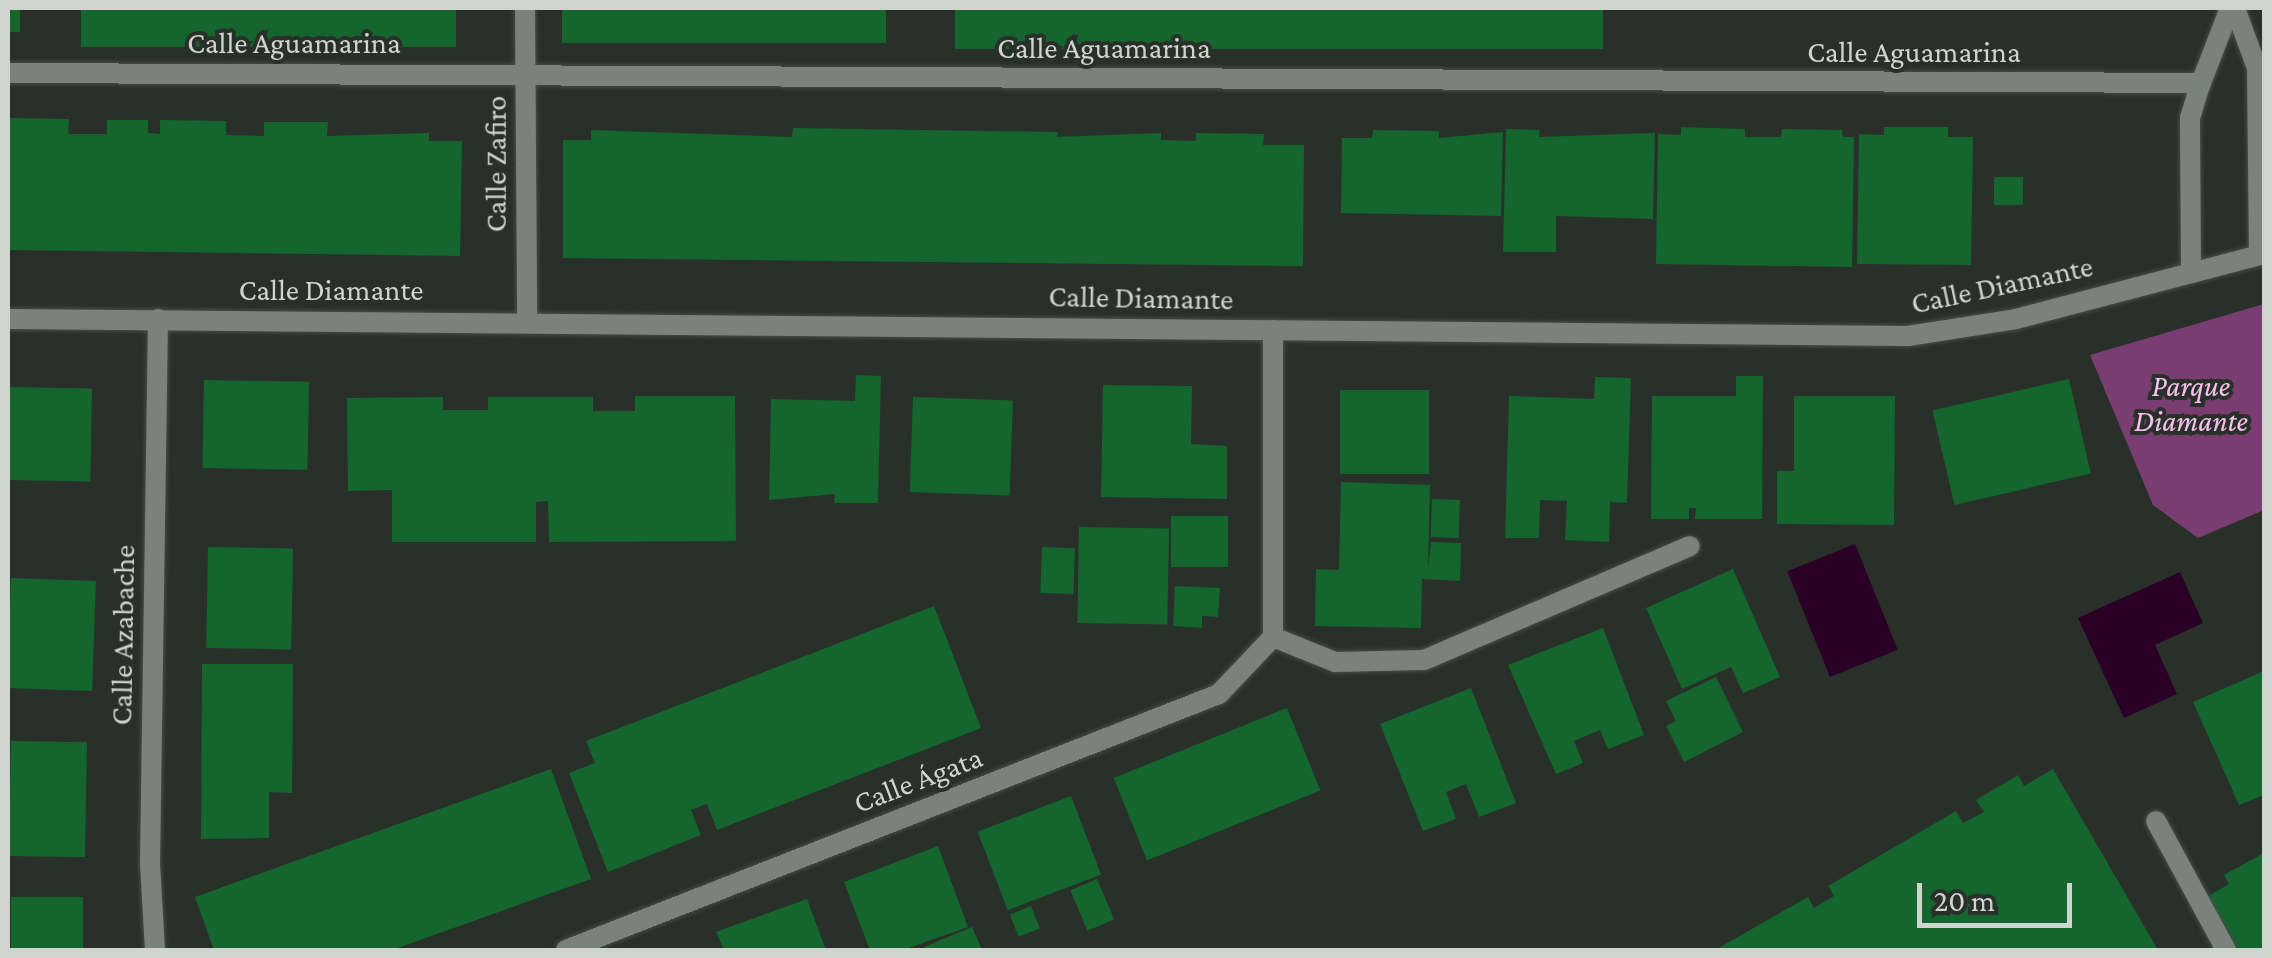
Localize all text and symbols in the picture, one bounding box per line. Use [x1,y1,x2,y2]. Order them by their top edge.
street label: Calle Aguamarina [187,25,401,61]
street label: Calle Aguamarina [997,30,1211,66]
street label: Calle Aguamarina [1807,34,2021,70]
street label: Calle Zafiro [478,96,514,232]
street label: Calle Diamante [1908,248,2096,322]
street label: Calle Diamante [239,272,423,308]
street label: Calle Diamante [1048,278,1234,318]
park label: Parque Diamante [2134,368,2248,438]
street label: Calle Azabache [103,544,143,726]
street label: Calle Ágata [849,739,987,821]
scale bar [1922,863,2077,925]
text: 20 m [1934,884,1995,917]

